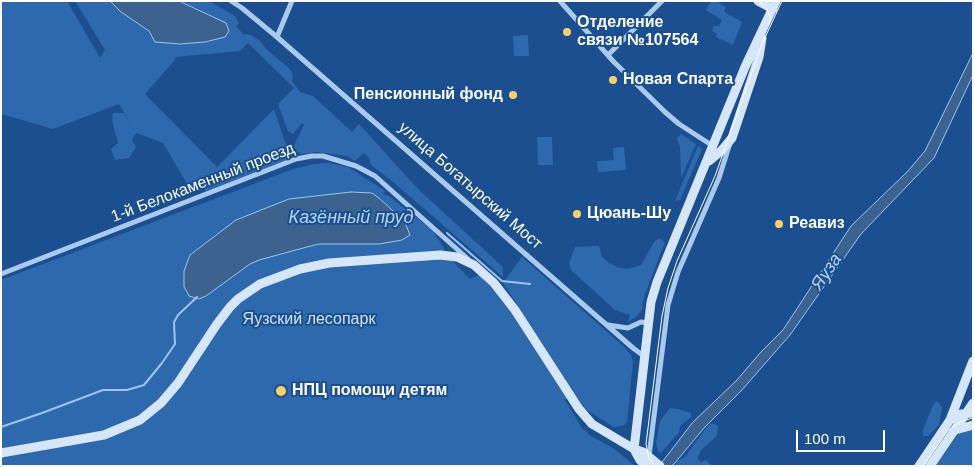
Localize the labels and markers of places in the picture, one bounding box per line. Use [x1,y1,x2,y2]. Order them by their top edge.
place label: Отделение связи №107564 [577,13,698,51]
marker: Отделение связи №107564 [561,26,573,38]
place label: Новая Спарта [623,70,733,90]
marker: Новая Спарта [607,74,619,86]
place label: Пенсионный фонд [354,85,503,105]
marker: Пенсионный фонд [507,89,519,101]
place label: Цюань-Шу [587,204,671,224]
marker: Цюань-Шу [571,208,583,220]
place label: Реавиз [789,214,845,234]
marker: Реавиз [773,218,785,230]
place label: НПЦ помощи детям [292,381,447,401]
marker: НПЦ помощи детям [274,384,288,398]

